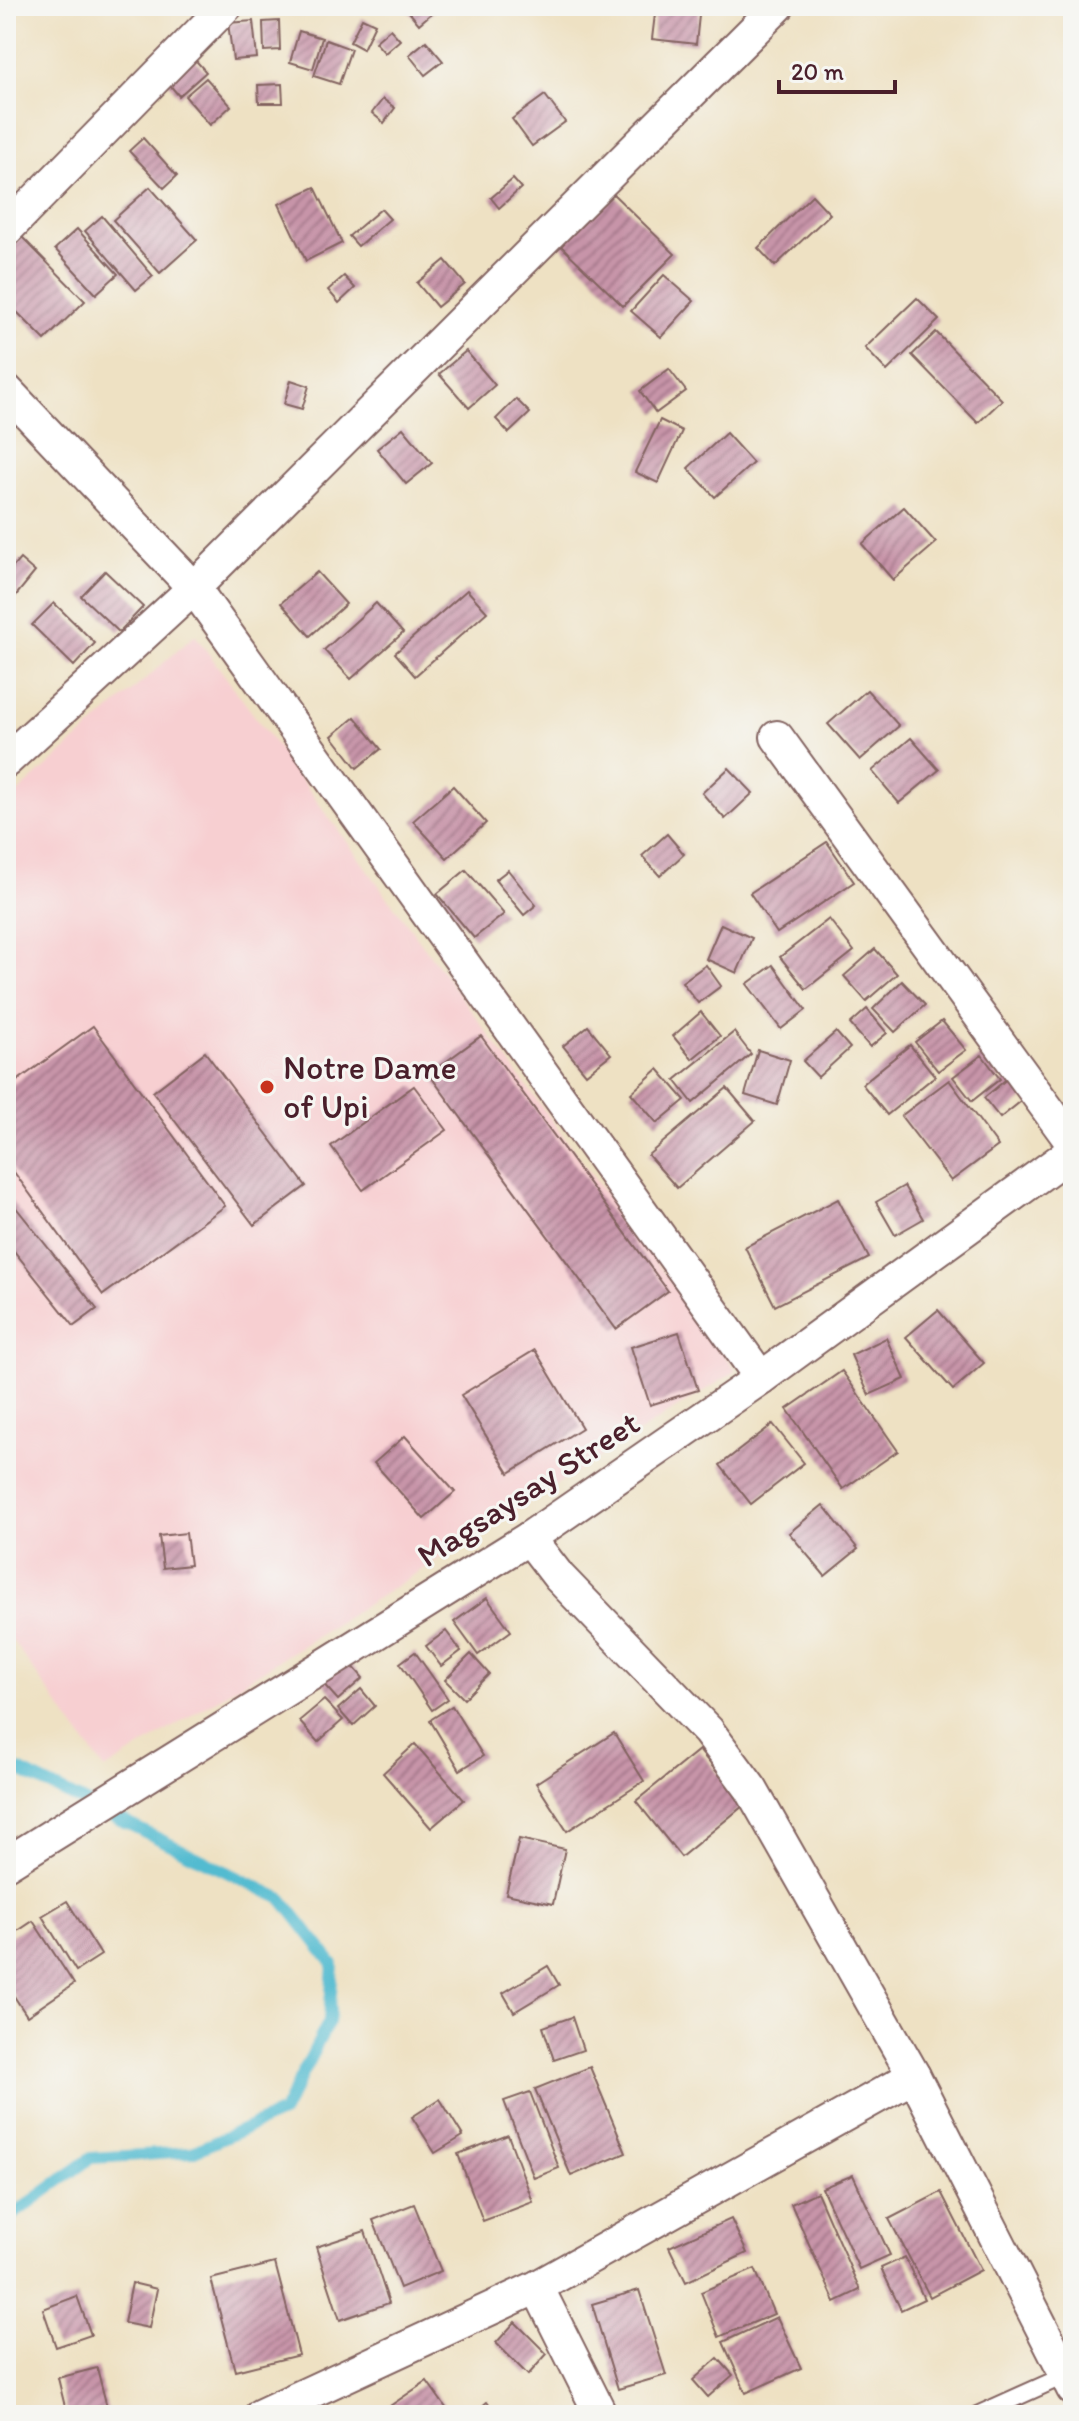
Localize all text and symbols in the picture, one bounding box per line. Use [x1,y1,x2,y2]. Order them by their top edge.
scale bar [779,44,895,94]
text: 20 m [791,57,844,86]
place label: Notre Dame of Upi [283,1047,457,1127]
marker: Notre Dame of Upi [258,1078,276,1096]
street label: Magsaysay Street [409,1402,647,1576]

